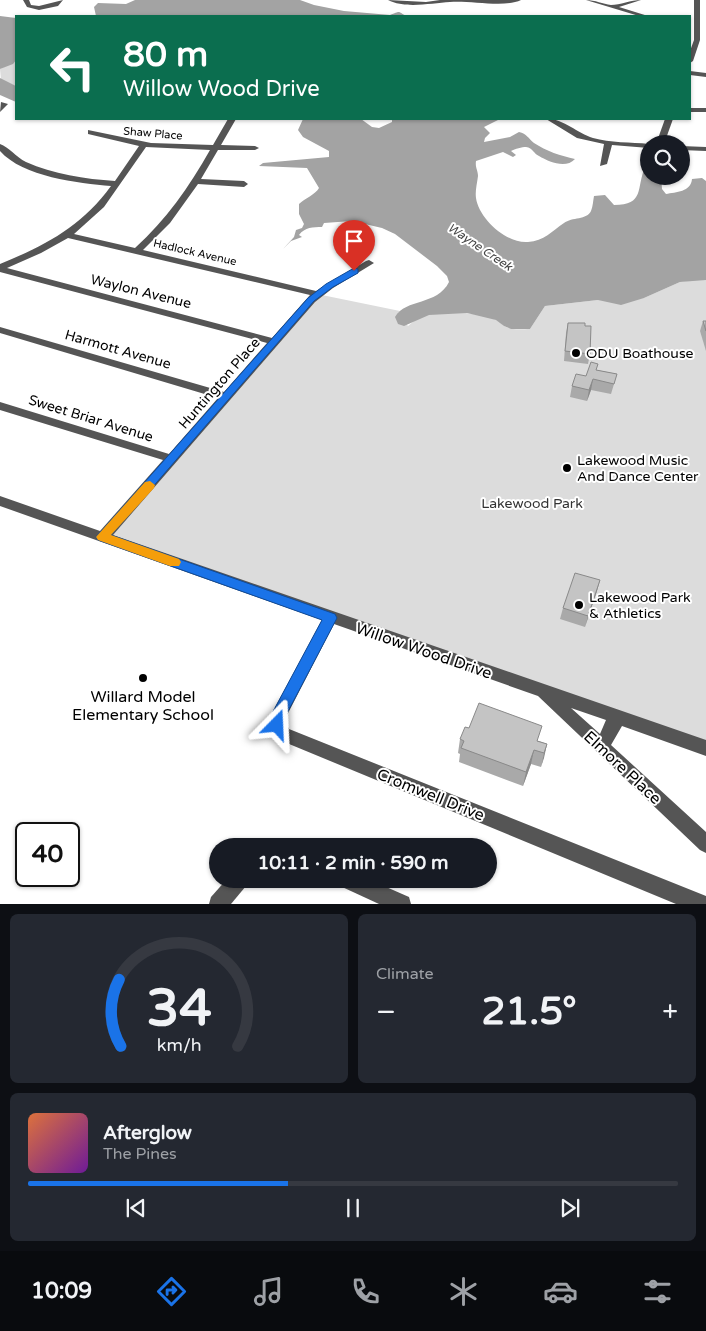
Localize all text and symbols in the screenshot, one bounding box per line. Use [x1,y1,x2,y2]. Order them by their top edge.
text: 80 m [123,34,208,76]
icon: left [40,35,105,100]
text: Willow Wood Drive [123,76,320,102]
street label: Shaw Place [123,124,183,143]
map controls [640,135,690,185]
button: search [640,135,690,185]
pin [333,220,375,271]
water label: Wayne Creek [445,220,516,275]
icon: arrive [340,227,368,255]
street label: Hadlock Avenue [152,237,238,268]
street label: Waylon Avenue [89,271,193,312]
street label: Harmott Avenue [63,326,173,373]
street label: Huntington Place [175,334,264,432]
place label: ODU Boathouse [586,345,694,362]
marker: ODU Boathouse [570,347,582,359]
street label: Sweet Briar Avenue [26,391,155,446]
place label: Lakewood Music And Dance Center [577,452,699,485]
marker: Lakewood Music And Dance Center [561,462,573,474]
park label: Lakewood Park [481,495,583,512]
place label: Lakewood Park & Athletics [589,589,691,622]
marker: Lakewood Park & Athletics [573,599,585,611]
street label: Willow Wood Drive [353,618,495,684]
marker: Willard Model Elementary School [137,672,149,684]
place label: Willard Model Elementary School [72,687,214,725]
position arrow [250,698,302,750]
street label: Elmore Place [579,727,665,809]
street label: Cromwell Drive [374,764,487,826]
speed limit sign: 40 [15,822,80,887]
text: 10:11 · 2 min · 590 m [257,852,449,874]
text: Climate [376,964,434,984]
text: 34 [146,977,212,1040]
text: 21.5° [482,989,577,1035]
text: − [376,995,396,1029]
text: + [662,995,678,1029]
text: km/h [157,1035,201,1056]
text: Afterglow [103,1122,192,1144]
text: The Pines [103,1144,177,1164]
icon: previous [122,1194,150,1222]
icon: pause [339,1194,367,1222]
icon: next [556,1194,584,1222]
icon: directions [154,1274,189,1309]
icon: music [251,1274,286,1309]
icon: phone [348,1274,383,1309]
icon: climate [446,1274,481,1309]
icon: car [543,1274,578,1309]
icon: filters [640,1274,675,1309]
text: 10:09 [31,1278,92,1304]

